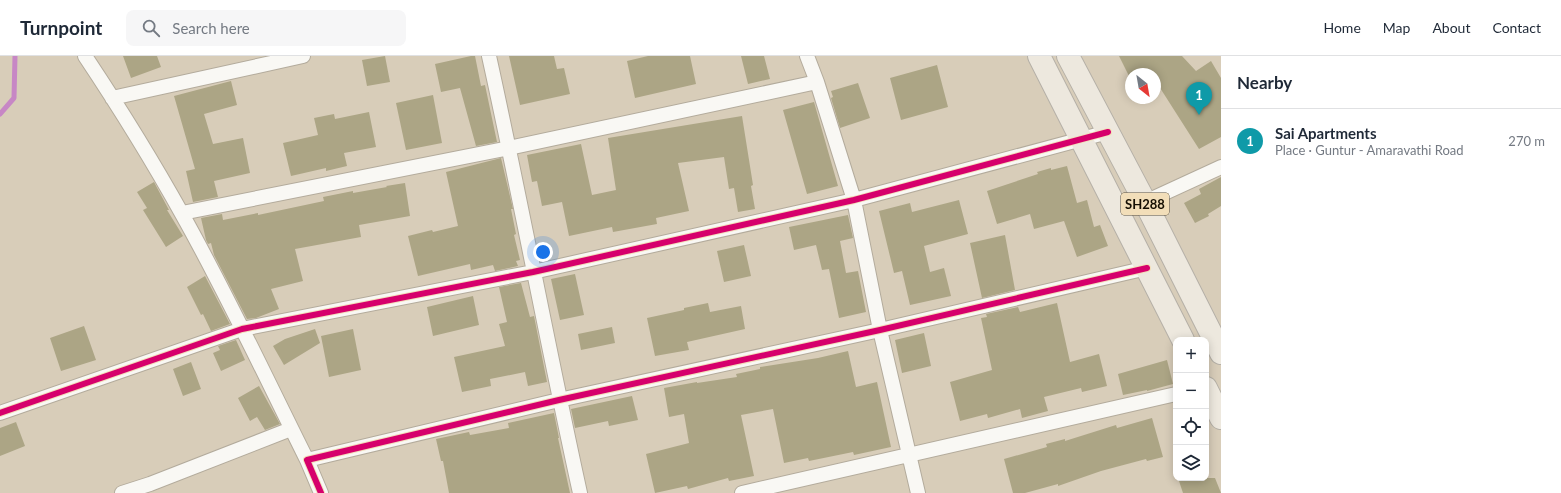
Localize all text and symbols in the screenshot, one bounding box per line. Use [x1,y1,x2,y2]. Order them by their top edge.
search box [126,10,406,46]
text: Turnpoint [20,16,102,39]
icon: search [140,17,162,39]
text: Search here [172,19,250,37]
text: Home [1323,19,1361,36]
text: Map [1383,19,1410,36]
text: About [1432,19,1470,36]
text: Contact [1492,19,1541,36]
north arrow [1125,68,1161,104]
text: Nearby [1237,72,1292,93]
pin: 1 [1186,82,1212,115]
text: Sai Apartments [1275,124,1377,142]
text: 1 [1246,133,1254,149]
text: 270 m [1508,133,1545,149]
text: Place · Guntur - Amaravathi Road [1275,142,1464,158]
road number: SH288 [1121,193,1169,215]
your location [533,242,553,262]
map controls [1173,337,1209,481]
button: + [1173,337,1209,373]
button: − [1173,373,1209,409]
button: locate [1173,409,1209,445]
button: layers [1173,445,1209,481]

